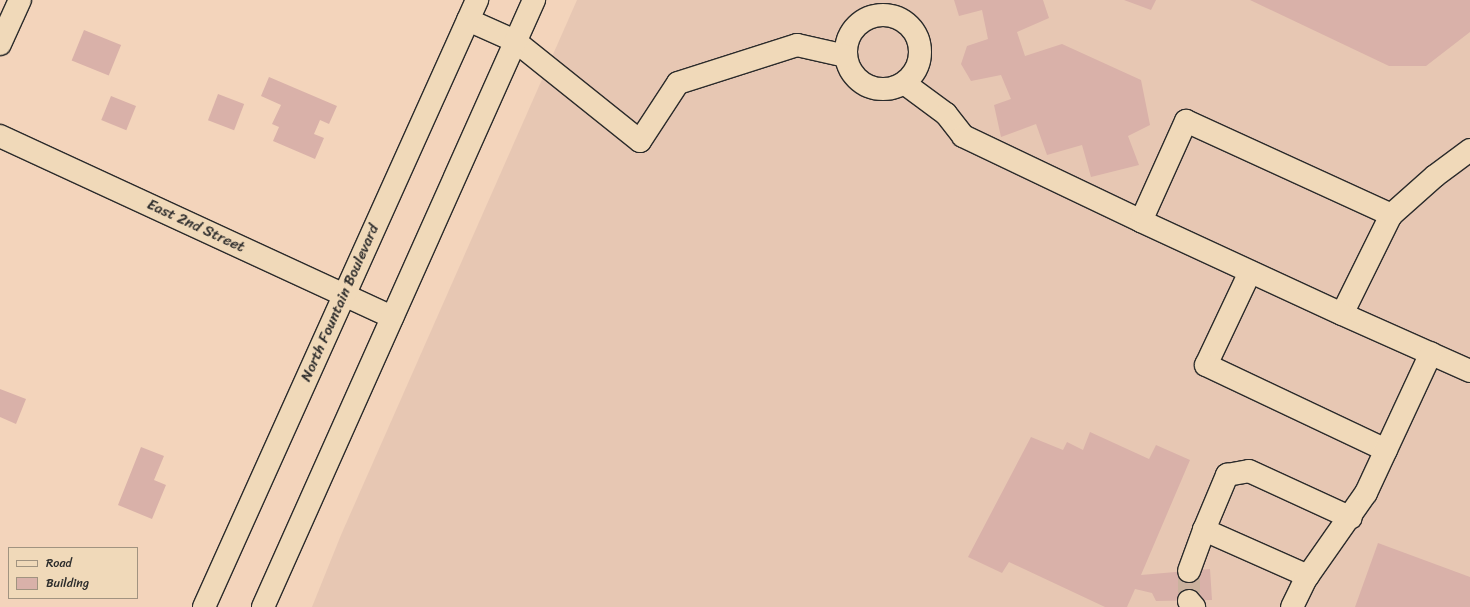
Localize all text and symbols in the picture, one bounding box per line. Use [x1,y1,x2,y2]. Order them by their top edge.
street label: East 2nd Street [144,196,248,256]
street label: North Fountain Boulevard [297,222,383,384]
legend [8,547,138,599]
text: Road [46,552,72,574]
text: Building [46,572,89,594]

